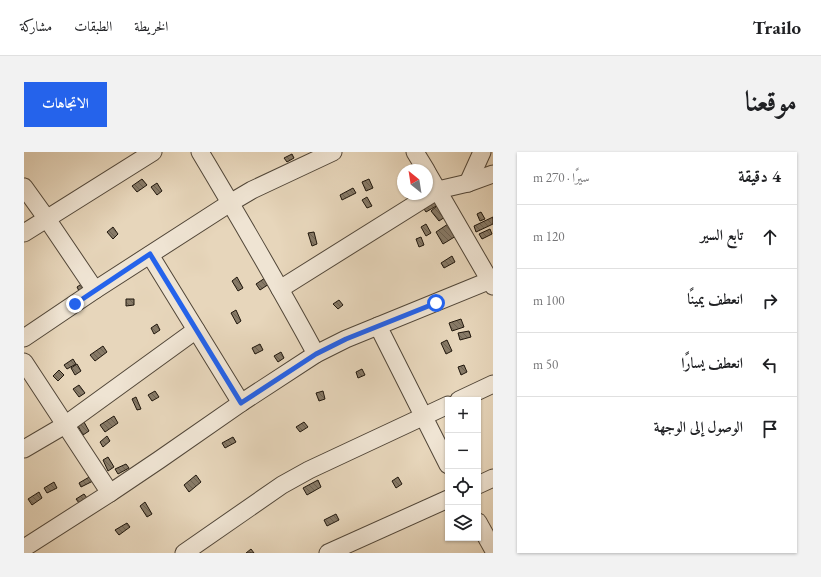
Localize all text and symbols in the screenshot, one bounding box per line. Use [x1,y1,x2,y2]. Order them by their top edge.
text: Trailo [752,15,801,40]
text: مشاركة [20,17,52,35]
text: الطبقات [74,17,112,35]
text: الخريطة [134,17,168,35]
button: الاتجاهات [24,82,107,127]
text: موقعنا [745,83,797,119]
north arrow [397,164,433,200]
text: 4 دقيقة [738,165,781,187]
text: سيرًا · 270 m [533,169,590,186]
text: تابع السير [700,225,743,244]
icon: ahead [759,226,781,248]
text: 120 m [533,228,564,245]
text: انعطف يمينًا [687,289,743,308]
icon: right [759,290,781,312]
text: 100 m [533,292,564,309]
route start [427,294,445,312]
route end [66,295,84,313]
text: انعطف يسارًا [681,353,743,372]
icon: left [759,354,781,376]
text: 50 m [533,356,558,373]
map controls [445,397,481,541]
button: + [445,397,481,433]
text: الوصول إلى الوجهة [654,417,743,436]
icon: arrive [759,418,781,440]
button: − [445,433,481,469]
button: locate [445,469,481,505]
button: layers [445,505,481,541]

